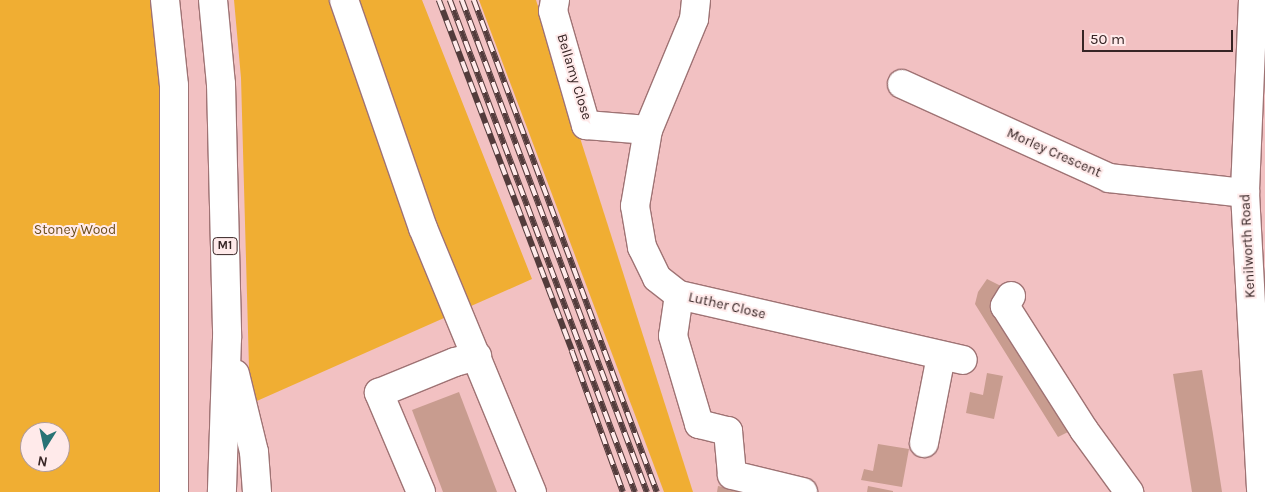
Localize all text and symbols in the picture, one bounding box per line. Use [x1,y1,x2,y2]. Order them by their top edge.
scale bar [1085,20,1236,52]
text: 50 m [1090,30,1125,48]
street label: Bellamy Close [553,32,595,122]
street label: Morley Crescent [1004,125,1104,181]
street label: Kenilworth Road [1237,193,1259,299]
park label: Stoney Wood [34,222,116,238]
road number: M1 [212,237,238,256]
street label: Luther Close [687,289,767,323]
north arrow [20,422,70,472]
text: N [36,452,49,471]

